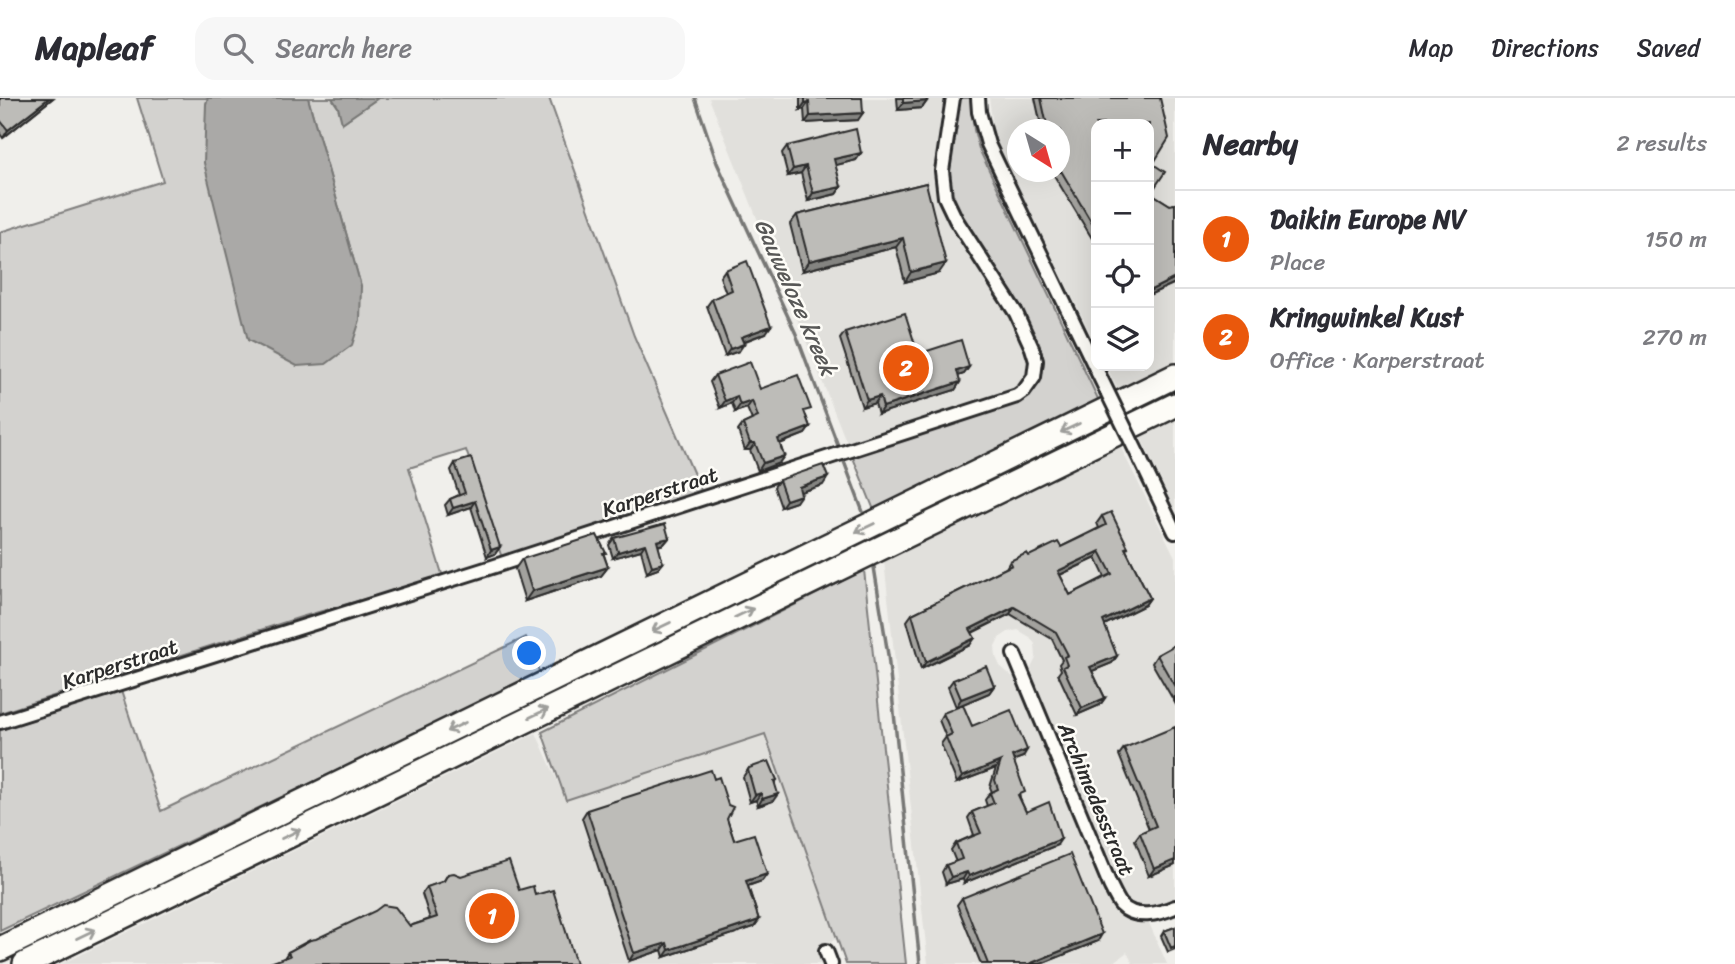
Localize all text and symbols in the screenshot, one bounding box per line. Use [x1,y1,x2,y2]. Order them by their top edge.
search box [195,17,685,80]
text: Mapleaf [35,19,153,77]
text: Search here [275,25,412,71]
text: Map [1409,27,1453,69]
text: Directions [1491,27,1599,69]
text: Saved [1637,27,1700,69]
icon: search [219,29,257,67]
text: Nearby [1203,117,1298,171]
north arrow [1007,119,1070,182]
map controls [1091,119,1154,371]
button: + [1091,119,1154,182]
text: 2 results [1616,123,1707,164]
button: − [1091,182,1154,245]
text: Daikin Europe NV [1270,196,1466,242]
water label: Gauweloze kreek [742,212,849,384]
text: 1 [1221,219,1231,260]
text: 150 m [1645,219,1707,260]
text: Place [1270,242,1325,283]
button: locate [1091,245,1154,308]
text: Kringwinkel Kust [1270,294,1463,340]
button: layers [1091,308,1154,371]
text: 2 [1219,317,1233,358]
text: 270 m [1642,317,1707,358]
text: Office · Karperstraat [1270,340,1485,381]
pin: 2 [883,342,929,394]
one-way arrow [1060,421,1081,435]
street label: Karperstraat [597,455,723,529]
one-way arrow [855,521,876,535]
one-way arrow [733,606,754,620]
one-way arrow [651,621,672,635]
street label: Karperstraat [57,627,183,701]
your location [512,636,546,670]
one-way arrow [528,706,549,719]
street label: Archimedesstraat [1046,715,1146,882]
one-way arrow [446,721,467,734]
one-way arrow [280,827,301,841]
pin: 1 [469,890,515,942]
one-way arrow [75,927,96,940]

